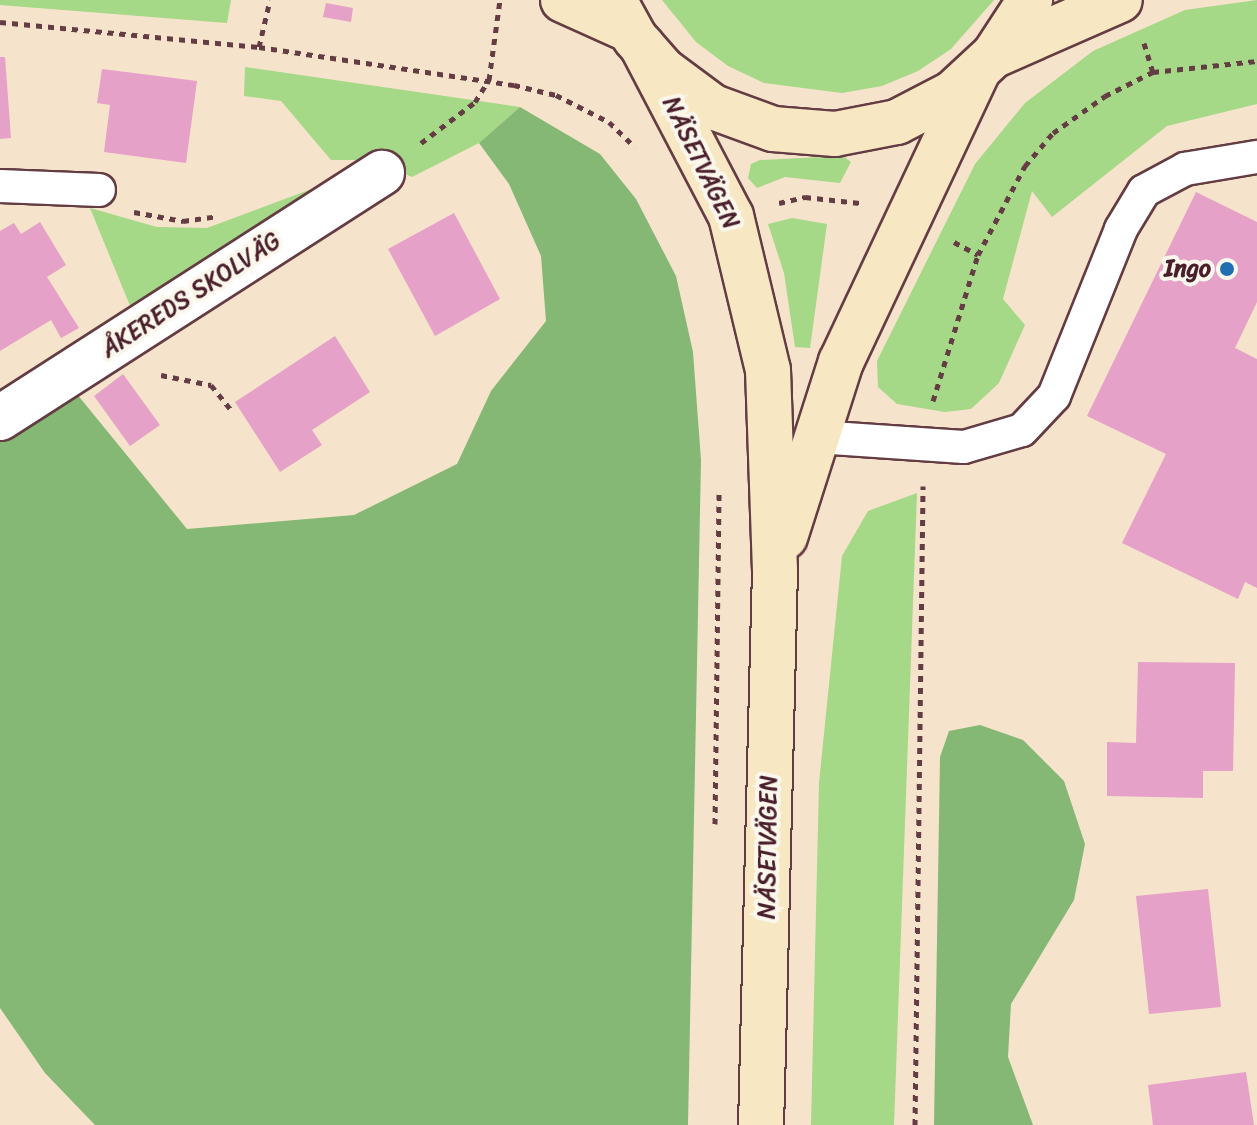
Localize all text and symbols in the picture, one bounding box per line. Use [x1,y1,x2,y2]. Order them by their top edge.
street label: NÄSETVÄGEN [656,92,746,234]
street label: ÅKEREDS SKOLVÄG [97,227,285,363]
place label: Ingo [1164,255,1211,283]
marker: Ingo [1218,260,1236,278]
street label: NÄSETVÄGEN [752,775,784,919]

